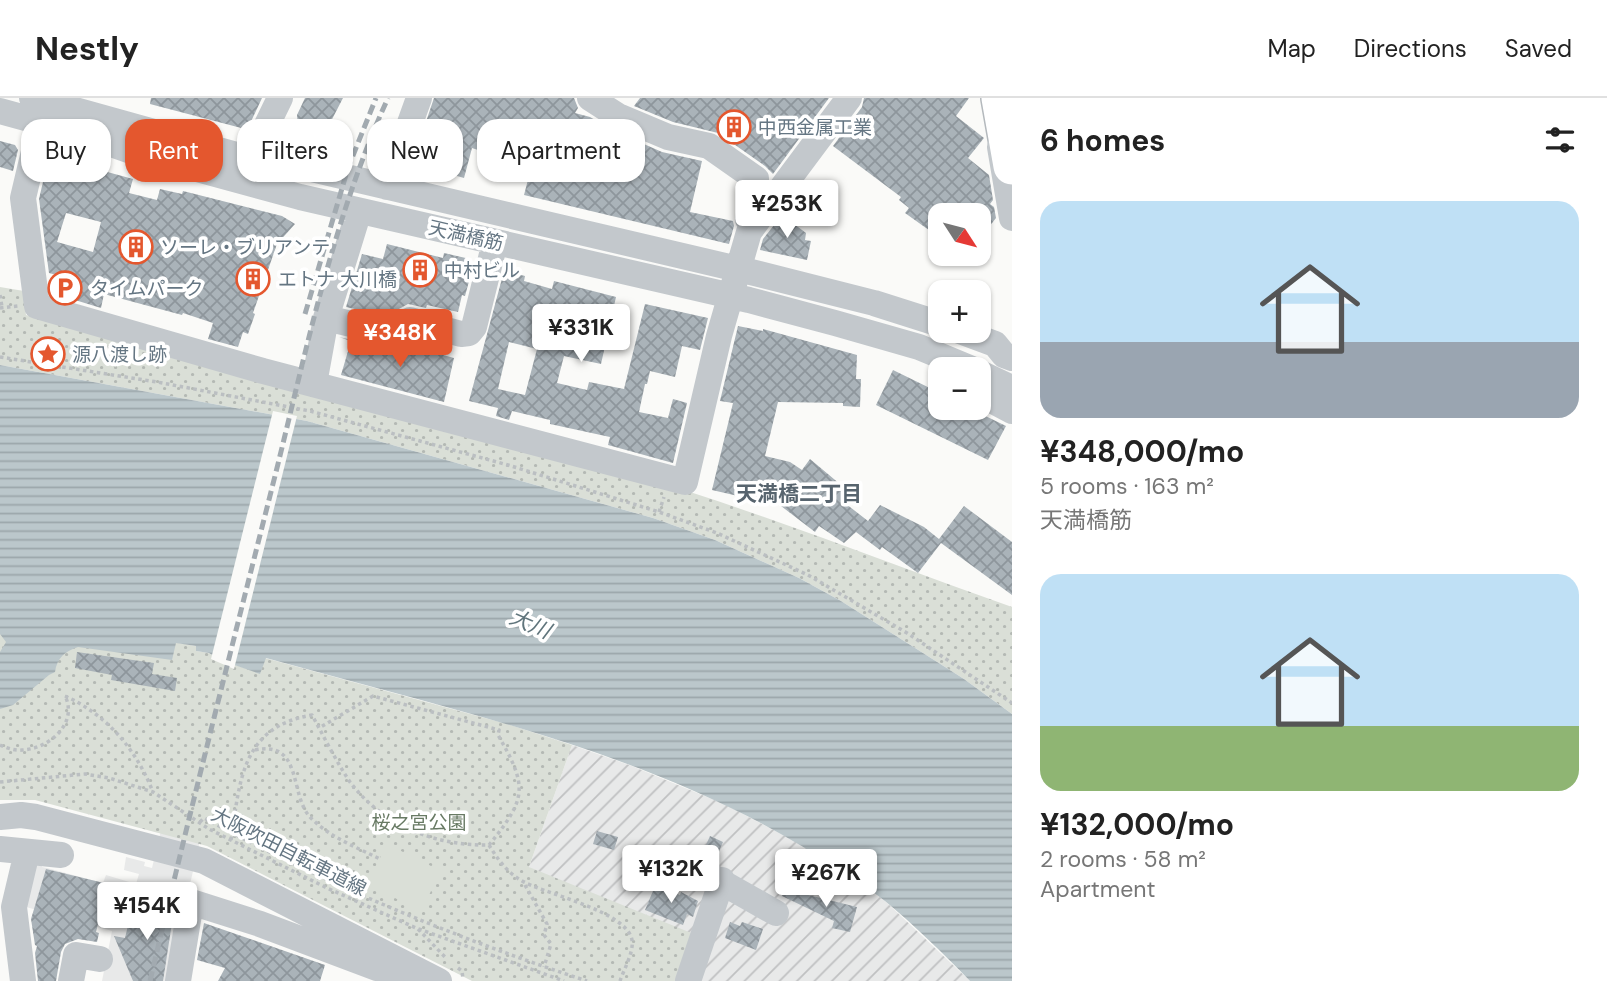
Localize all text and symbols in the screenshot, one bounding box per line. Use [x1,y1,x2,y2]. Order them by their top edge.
text: Nestly [35,27,139,70]
text: Map [1268,33,1316,64]
text: Directions [1354,33,1467,64]
text: Saved [1505,33,1572,64]
building icon: 中西金属工業 [715,108,753,146]
place label: 中西金属工業 [758,115,872,140]
chip: Buy [21,119,111,182]
chip: Rent [125,119,223,182]
chip: Filters [237,119,353,182]
chip: New [367,119,463,182]
chip: Apartment [477,119,645,182]
text: 6 homes [1040,121,1165,160]
icon: filters [1541,121,1579,159]
pin: ¥253K [738,180,836,240]
text: ¥253K [751,188,823,218]
north arrow [928,203,990,266]
map controls [928,203,991,420]
street label: 天満橋筋 [426,215,506,256]
building icon: ソーレ・ブリアンテ [117,228,155,266]
place label: ソーレ・ブリアンテ [160,235,330,260]
icon: home [1247,246,1373,372]
building icon: 中村ビル [401,251,439,289]
place label: 中村ビル [444,258,520,283]
building icon: エトナ 大川橋 [234,260,272,298]
place label: エトナ 大川橋 [278,267,397,292]
parking icon: タイムパーク [46,269,84,307]
place label: タイムパーク [90,276,204,301]
button: + [928,280,991,343]
pin: ¥331K [532,304,630,364]
pin: ¥348K [351,310,449,369]
text: ¥331K [548,312,614,342]
text: ¥348K [363,317,437,347]
place icon: 源八渡し跡 [29,335,67,373]
place label: 源八渡し跡 [72,342,167,367]
button: − [928,357,991,420]
text: ¥348,000/mo [1040,432,1244,471]
text: 5 rooms · 163 m² [1040,471,1214,501]
district label: 天満橋二丁目 [736,480,862,508]
text: 天満橋筋 [1040,505,1132,535]
water label: 大川 [505,603,557,646]
icon: home [1247,619,1373,745]
street label: 大阪吹田自転車道線 [207,801,371,901]
text: ¥132,000/mo [1040,805,1234,844]
park label: 桜之宮公園 [371,810,467,835]
text: 2 rooms · 58 m² [1040,844,1206,874]
pin: ¥132K [622,846,720,905]
pin: ¥267K [777,850,875,909]
text: ¥132K [638,853,704,883]
text: ¥267K [791,857,861,887]
text: Apartment [1040,874,1155,904]
pin: ¥154K [98,882,196,942]
text: ¥154K [113,890,181,920]

